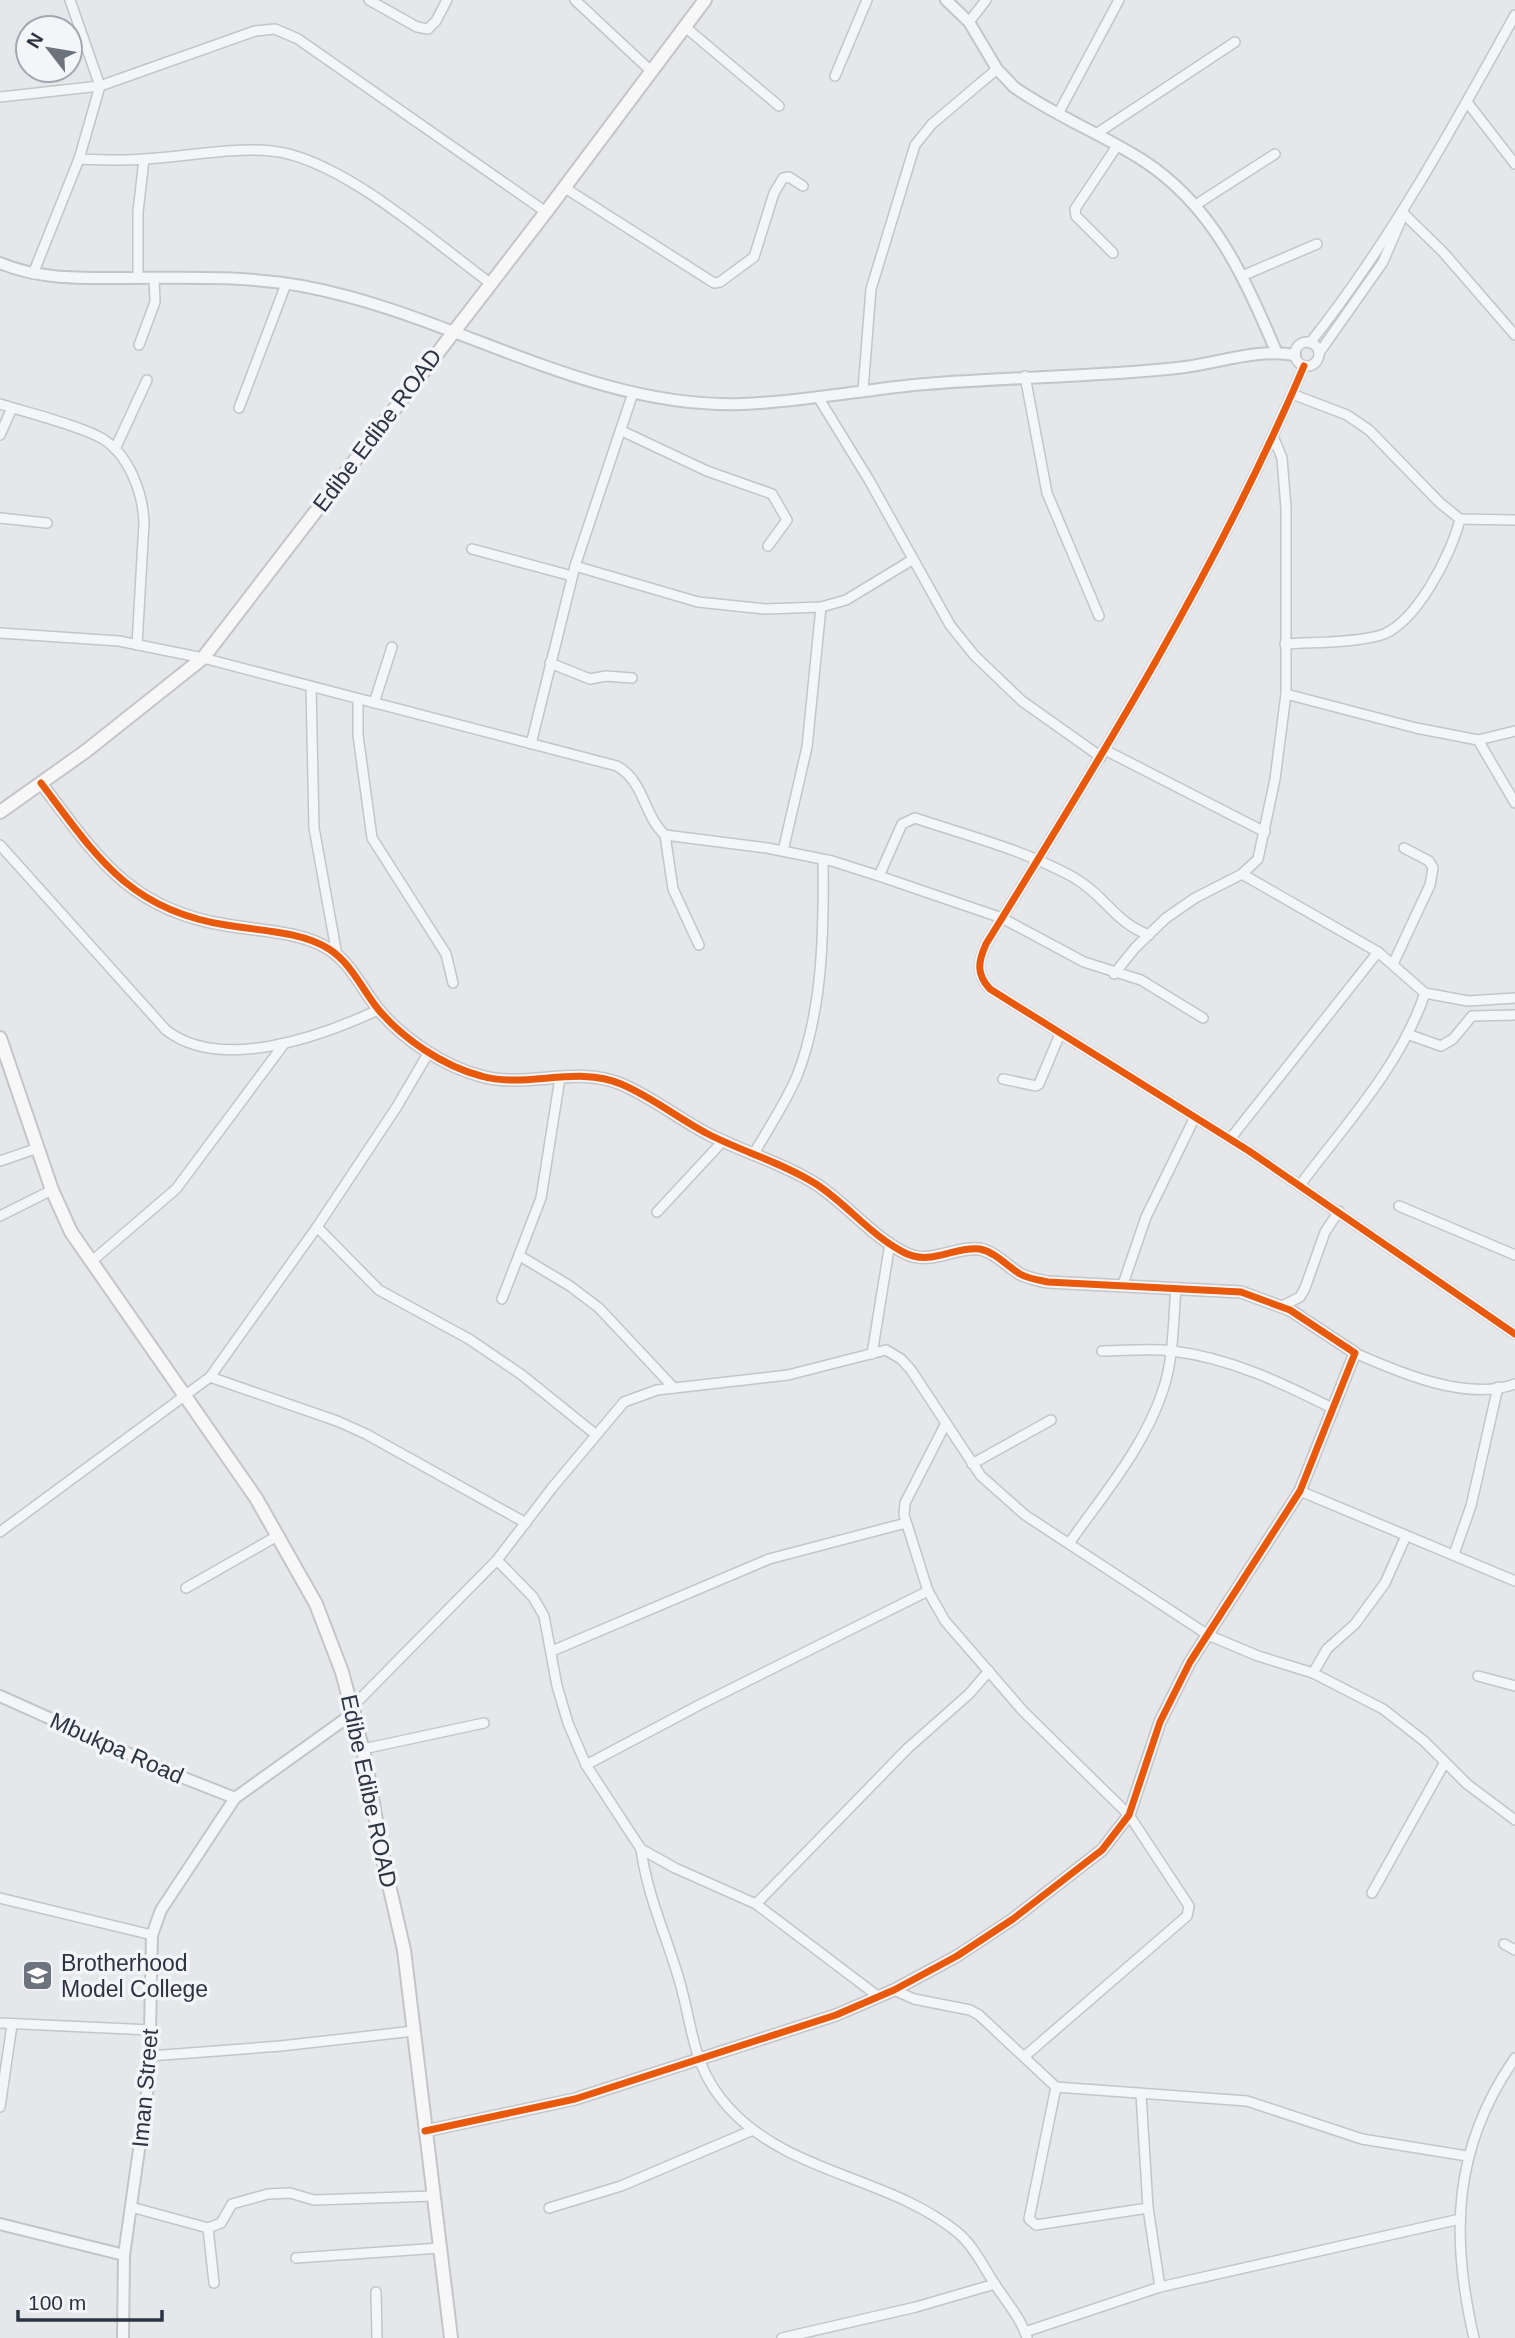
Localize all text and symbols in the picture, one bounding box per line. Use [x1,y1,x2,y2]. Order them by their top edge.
north arrow [14,14,84,84]
text: N [22,29,47,52]
street label: Edibe Edibe ROAD [307,344,447,516]
street label: Edibe Edibe ROAD [336,1692,402,1890]
street label: Mbukpa Road [46,1707,188,1789]
place label: Brotherhood Model College [61,1950,208,2002]
school or university icon: Brotherhood Model College [21,1959,55,1993]
street label: Iman Street [127,2027,163,2148]
scale bar [18,2278,161,2322]
text: 100 m [28,2291,86,2314]

